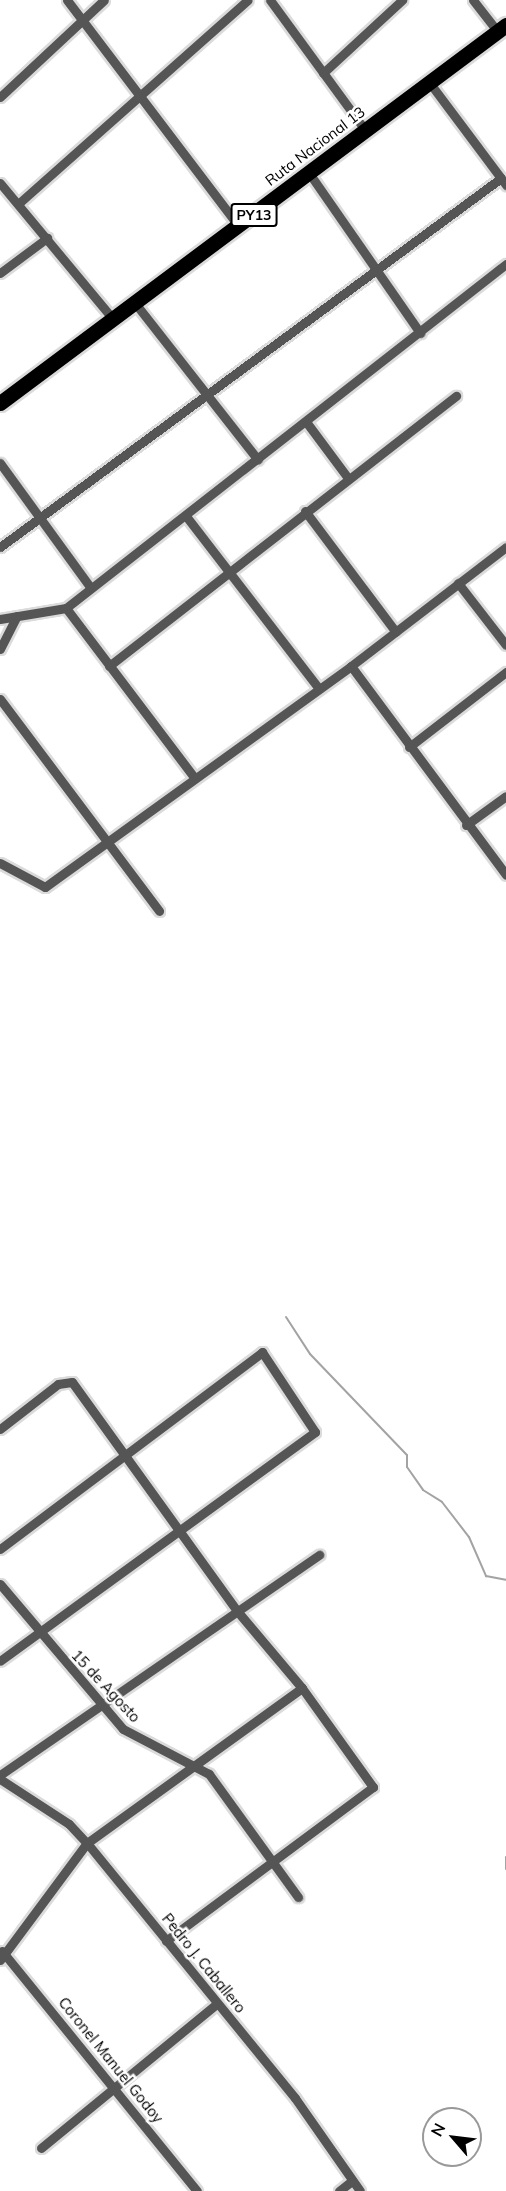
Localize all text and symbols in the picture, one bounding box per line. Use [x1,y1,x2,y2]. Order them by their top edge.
street label: Ruta Nacional 13 [262,103,368,189]
road number: PY13 [230,204,278,226]
street label: 15 de Agosto [68,1646,144,1726]
street label: Pedro J. Caballero [158,1910,250,2016]
street label: Coronel Manuel Godoy [55,1994,167,2126]
north arrow [422,2107,482,2167]
text: N [426,2119,450,2140]

